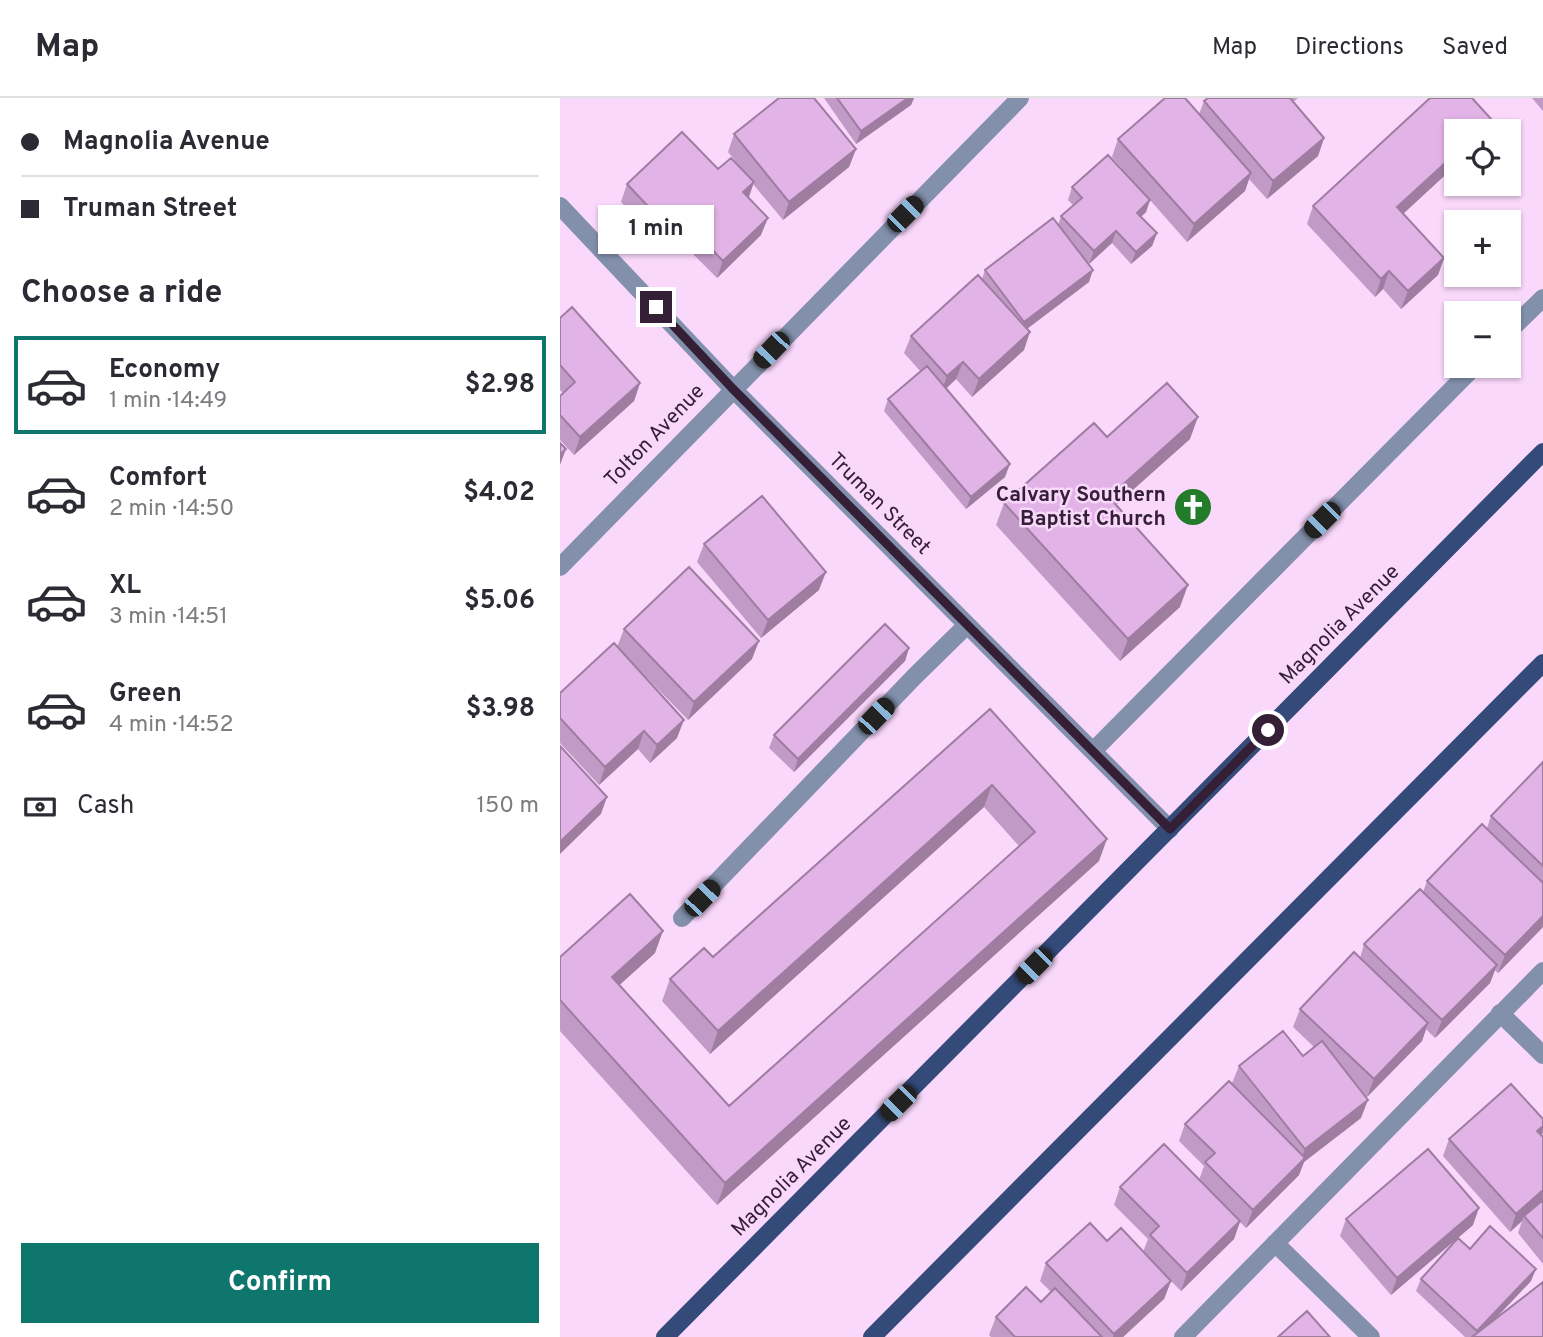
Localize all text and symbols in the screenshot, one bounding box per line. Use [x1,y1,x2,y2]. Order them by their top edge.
text: Map [35,27,99,69]
text: Map [1212,33,1257,63]
text: Directions [1295,33,1404,63]
text: Saved [1442,33,1508,63]
map controls [1444,119,1521,378]
button: locate [1444,119,1521,196]
text: Magnolia Avenue [63,126,270,159]
car [883,192,928,236]
text: Truman Street [63,193,237,226]
callout: 1 min [598,206,714,254]
button: + [1444,210,1521,287]
text: 1 min [628,215,684,244]
text: Choose a ride [21,274,222,314]
route end [640,291,672,323]
button: − [1444,301,1521,378]
car [749,328,794,372]
icon: car [25,354,88,417]
text: Economy [109,354,220,387]
text: $2.98 [465,369,535,402]
street label: Tolton Avenue [599,379,711,493]
text: 1 min · 14:49 [109,387,227,416]
street label: Truman Street [822,447,936,561]
icon: car [25,462,88,525]
text: Comfort [109,462,207,495]
text: $4.02 [463,477,535,510]
place label: Calvary Southern Baptist Church [996,482,1166,533]
church icon: Calvary Southern Baptist Church [1172,486,1214,528]
text: 2 min · 14:50 [109,495,234,524]
car [1300,498,1345,542]
street label: Magnolia Avenue [1274,559,1406,691]
icon: car [25,570,88,633]
text: XL [109,570,141,603]
text: $5.06 [464,585,535,618]
text: 3 min · 14:51 [109,603,228,632]
icon: car [25,678,88,741]
text: Green [109,678,182,711]
text: $3.98 [466,693,535,726]
car [854,694,899,738]
text: 4 min · 14:52 [109,711,234,740]
route start [1252,714,1284,746]
icon: cash [21,788,59,826]
text: Cash [77,790,134,823]
text: 150 m [477,792,539,821]
car [680,876,725,920]
car [1012,944,1057,988]
car [876,1081,921,1125]
street label: Magnolia Avenue [726,1111,858,1243]
button: Confirm [21,1243,539,1323]

